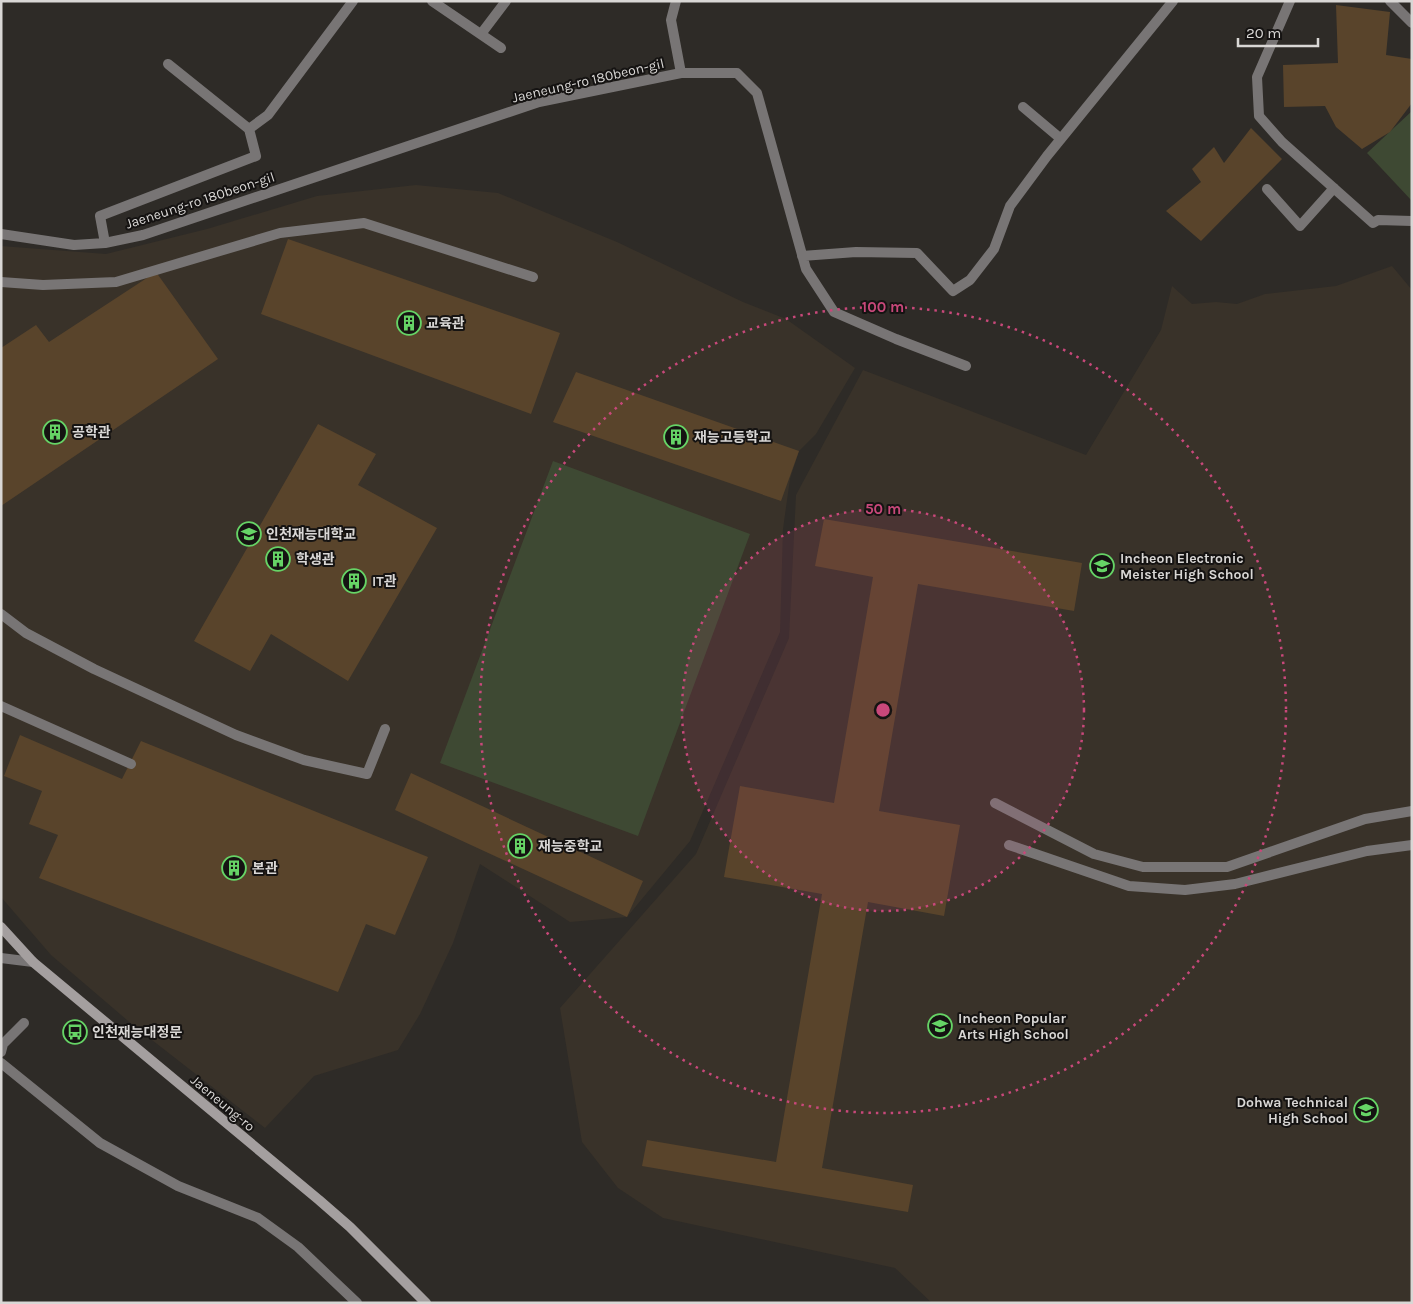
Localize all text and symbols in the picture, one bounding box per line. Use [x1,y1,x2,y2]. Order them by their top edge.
scale bar [1238,15,1318,47]
text: 20 m [1246,24,1281,42]
street label: Jaeneung-ro 180beon-gil [510,55,666,106]
street label: Jaeneung-ro 180beon-gil [123,168,277,233]
text: 100 m [862,298,904,316]
building icon: 교육관 [396,310,422,336]
place label: 교육관 [426,315,465,332]
building icon: 공학관 [42,419,68,445]
place label: 공학관 [72,424,111,441]
building icon: 재능고등학교 [663,424,689,450]
place label: 재능고등학교 [694,429,771,446]
text: 50 m [865,500,901,518]
school or university icon: 인천재능대학교 [236,521,262,547]
place label: 인천재능대학교 [266,526,356,543]
building icon: 학생관 [265,546,291,572]
place label: Incheon Electronic Meister High School [1120,550,1254,583]
place label: 학생관 [296,551,335,568]
school or university icon: Incheon Electronic Meister High School [1089,553,1115,579]
building icon: IT관 [341,568,367,594]
place label: IT관 [372,573,397,590]
centre of rings [874,701,892,719]
building icon: 재능중학교 [507,833,533,859]
place label: 재능중학교 [538,838,603,855]
building icon: 본관 [221,855,247,881]
place label: 본관 [252,860,278,877]
place label: Incheon Popular Arts High School [958,1010,1069,1043]
school or university icon: Incheon Popular Arts High School [927,1013,953,1039]
bus stop icon: 인천재능대정문 [62,1019,88,1045]
place label: 인천재능대정문 [92,1024,182,1041]
street label: Jaeneung-ro [187,1072,258,1135]
place label: Dohwa Technical High School [1236,1094,1348,1127]
school or university icon: Dohwa Technical High School [1353,1097,1379,1123]

